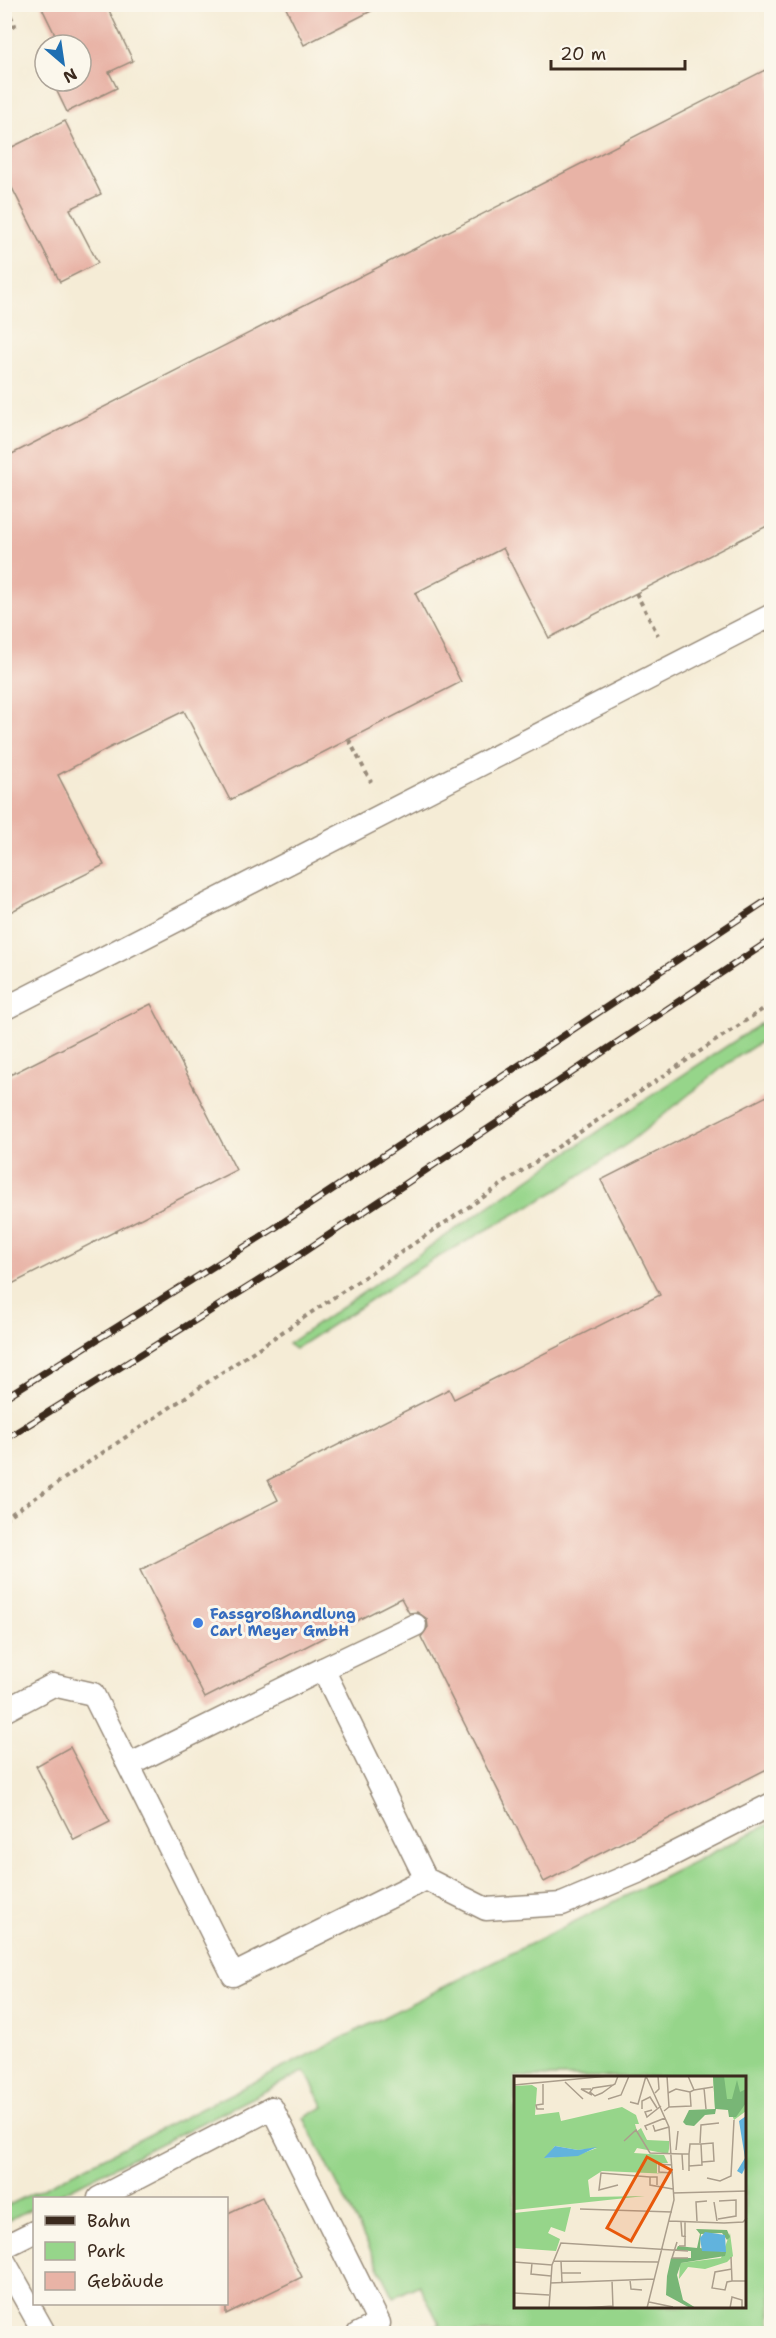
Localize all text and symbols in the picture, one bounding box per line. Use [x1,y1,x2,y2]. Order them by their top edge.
north arrow [33,33,93,93]
scale bar [551,33,684,71]
text: 20 m [560,42,606,66]
text: N [59,63,81,88]
place label: Fassgroßhandlung Carl Meyer GmbH [210,1604,356,1641]
marker: Fassgroßhandlung Carl Meyer GmbH [191,1616,205,1630]
inset map [514,2076,746,2308]
legend [33,2197,228,2305]
text: Bahn [87,2209,131,2233]
text: Park [87,2239,126,2263]
text: Gebäude [87,2269,164,2293]

